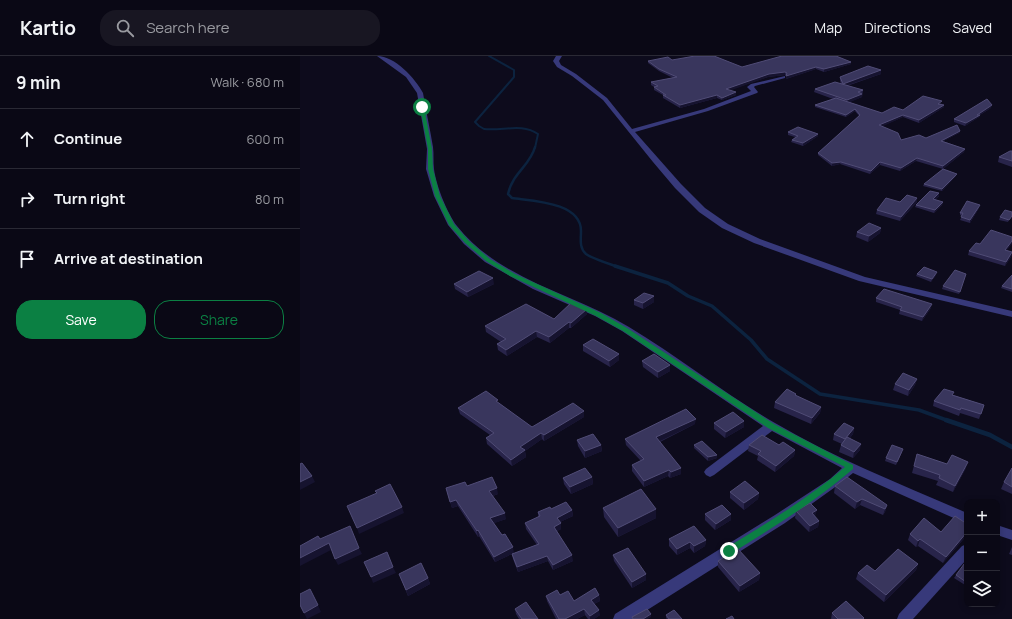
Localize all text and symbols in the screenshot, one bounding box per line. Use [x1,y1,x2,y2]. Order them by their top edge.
search box [100,10,380,46]
text: Kartio [20,15,76,41]
icon: search [114,17,136,39]
text: Search here [146,17,230,38]
text: Map [814,18,842,37]
text: Directions [864,18,931,37]
text: Saved [953,18,992,37]
text: 9 min [16,71,61,94]
text: Walk · 680 m [210,73,284,91]
route start [413,98,431,116]
icon: ahead [16,128,38,150]
text: Continue [54,128,122,149]
text: 600 m [246,130,284,148]
icon: right [16,188,38,210]
text: Turn right [54,188,125,209]
text: 80 m [255,190,284,208]
icon: arrive [16,248,38,270]
text: Arrive at destination [54,248,203,269]
button: Save [16,300,146,339]
button: Share [154,300,284,339]
map controls [964,499,1000,607]
button: + [964,499,1000,535]
button: − [964,535,1000,571]
route end [720,542,738,560]
button: layers [964,571,1000,607]

